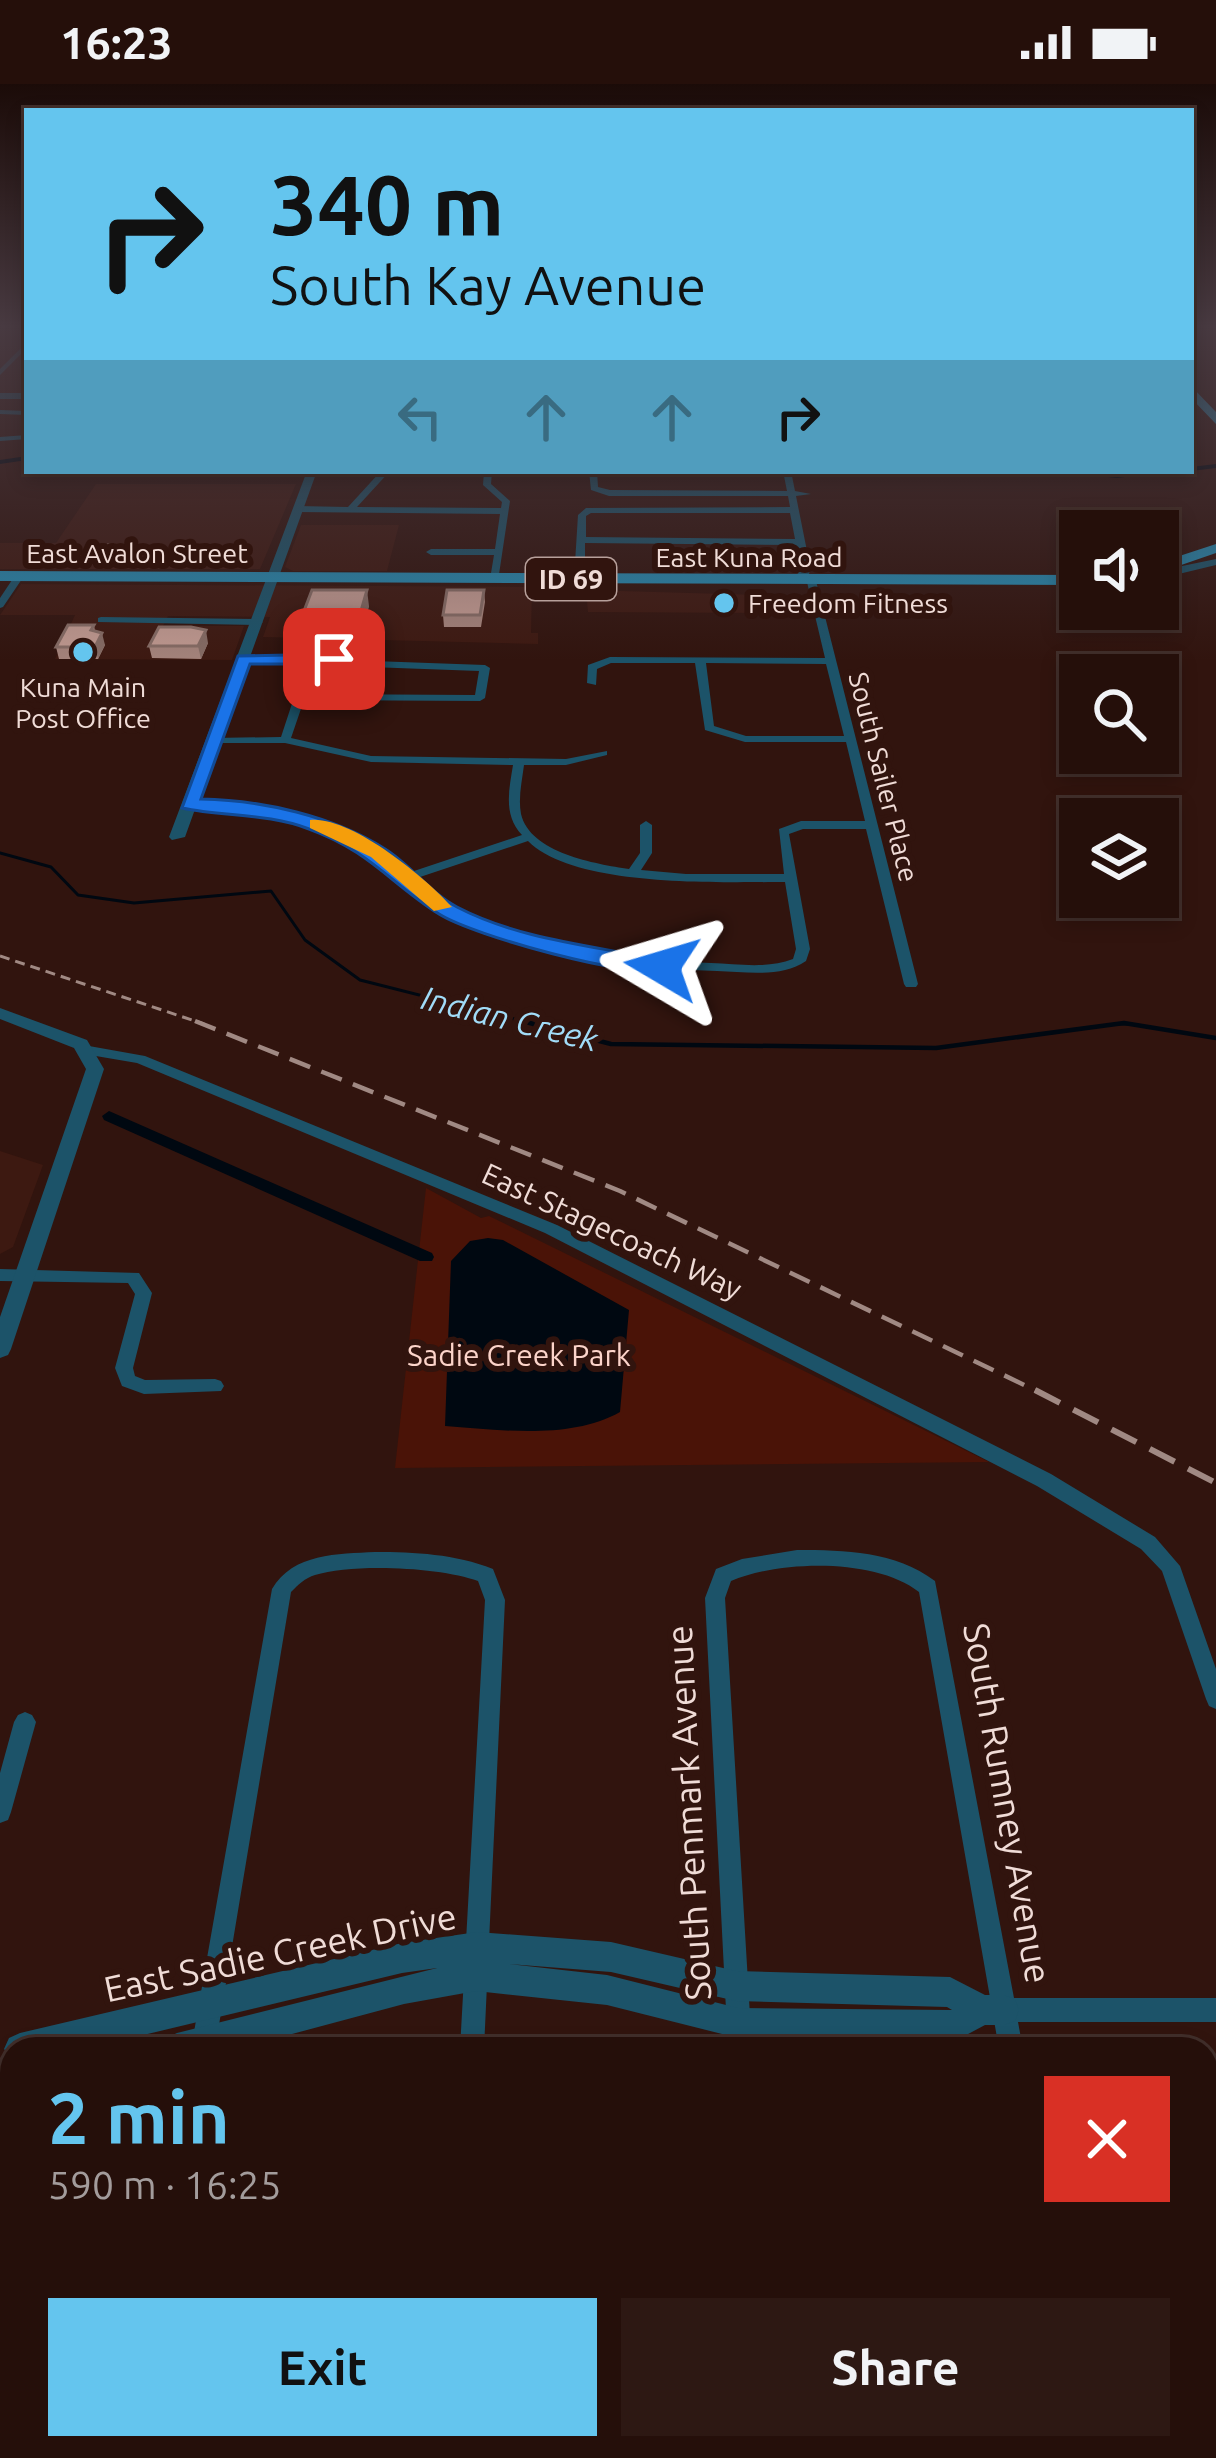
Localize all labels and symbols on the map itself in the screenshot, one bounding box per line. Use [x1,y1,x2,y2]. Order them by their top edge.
street label: East Avalon Street [26,538,248,568]
street label: East Kuna Road [656,542,842,572]
road number: ID 69 [526,558,616,600]
place label: Freedom Fitness [748,588,948,618]
marker: Freedom Fitness [711,590,737,616]
pin [283,608,385,710]
marker: Kuna Main Post Office [70,639,96,665]
street label: South Sailer Place [843,669,925,885]
place label: Kuna Main Post Office [15,672,151,733]
position arrow [599,904,725,1030]
water label: Indian Creek [418,978,602,1058]
street label: East Stagecoach Way [477,1156,747,1306]
park label: Sadie Creek Park [407,1338,631,1372]
street label: South Rumney Avenue [956,1620,1060,1986]
street label: South Penmark Avenue [658,1624,718,2002]
street label: East Sadie Creek Drive [100,1895,460,2009]

